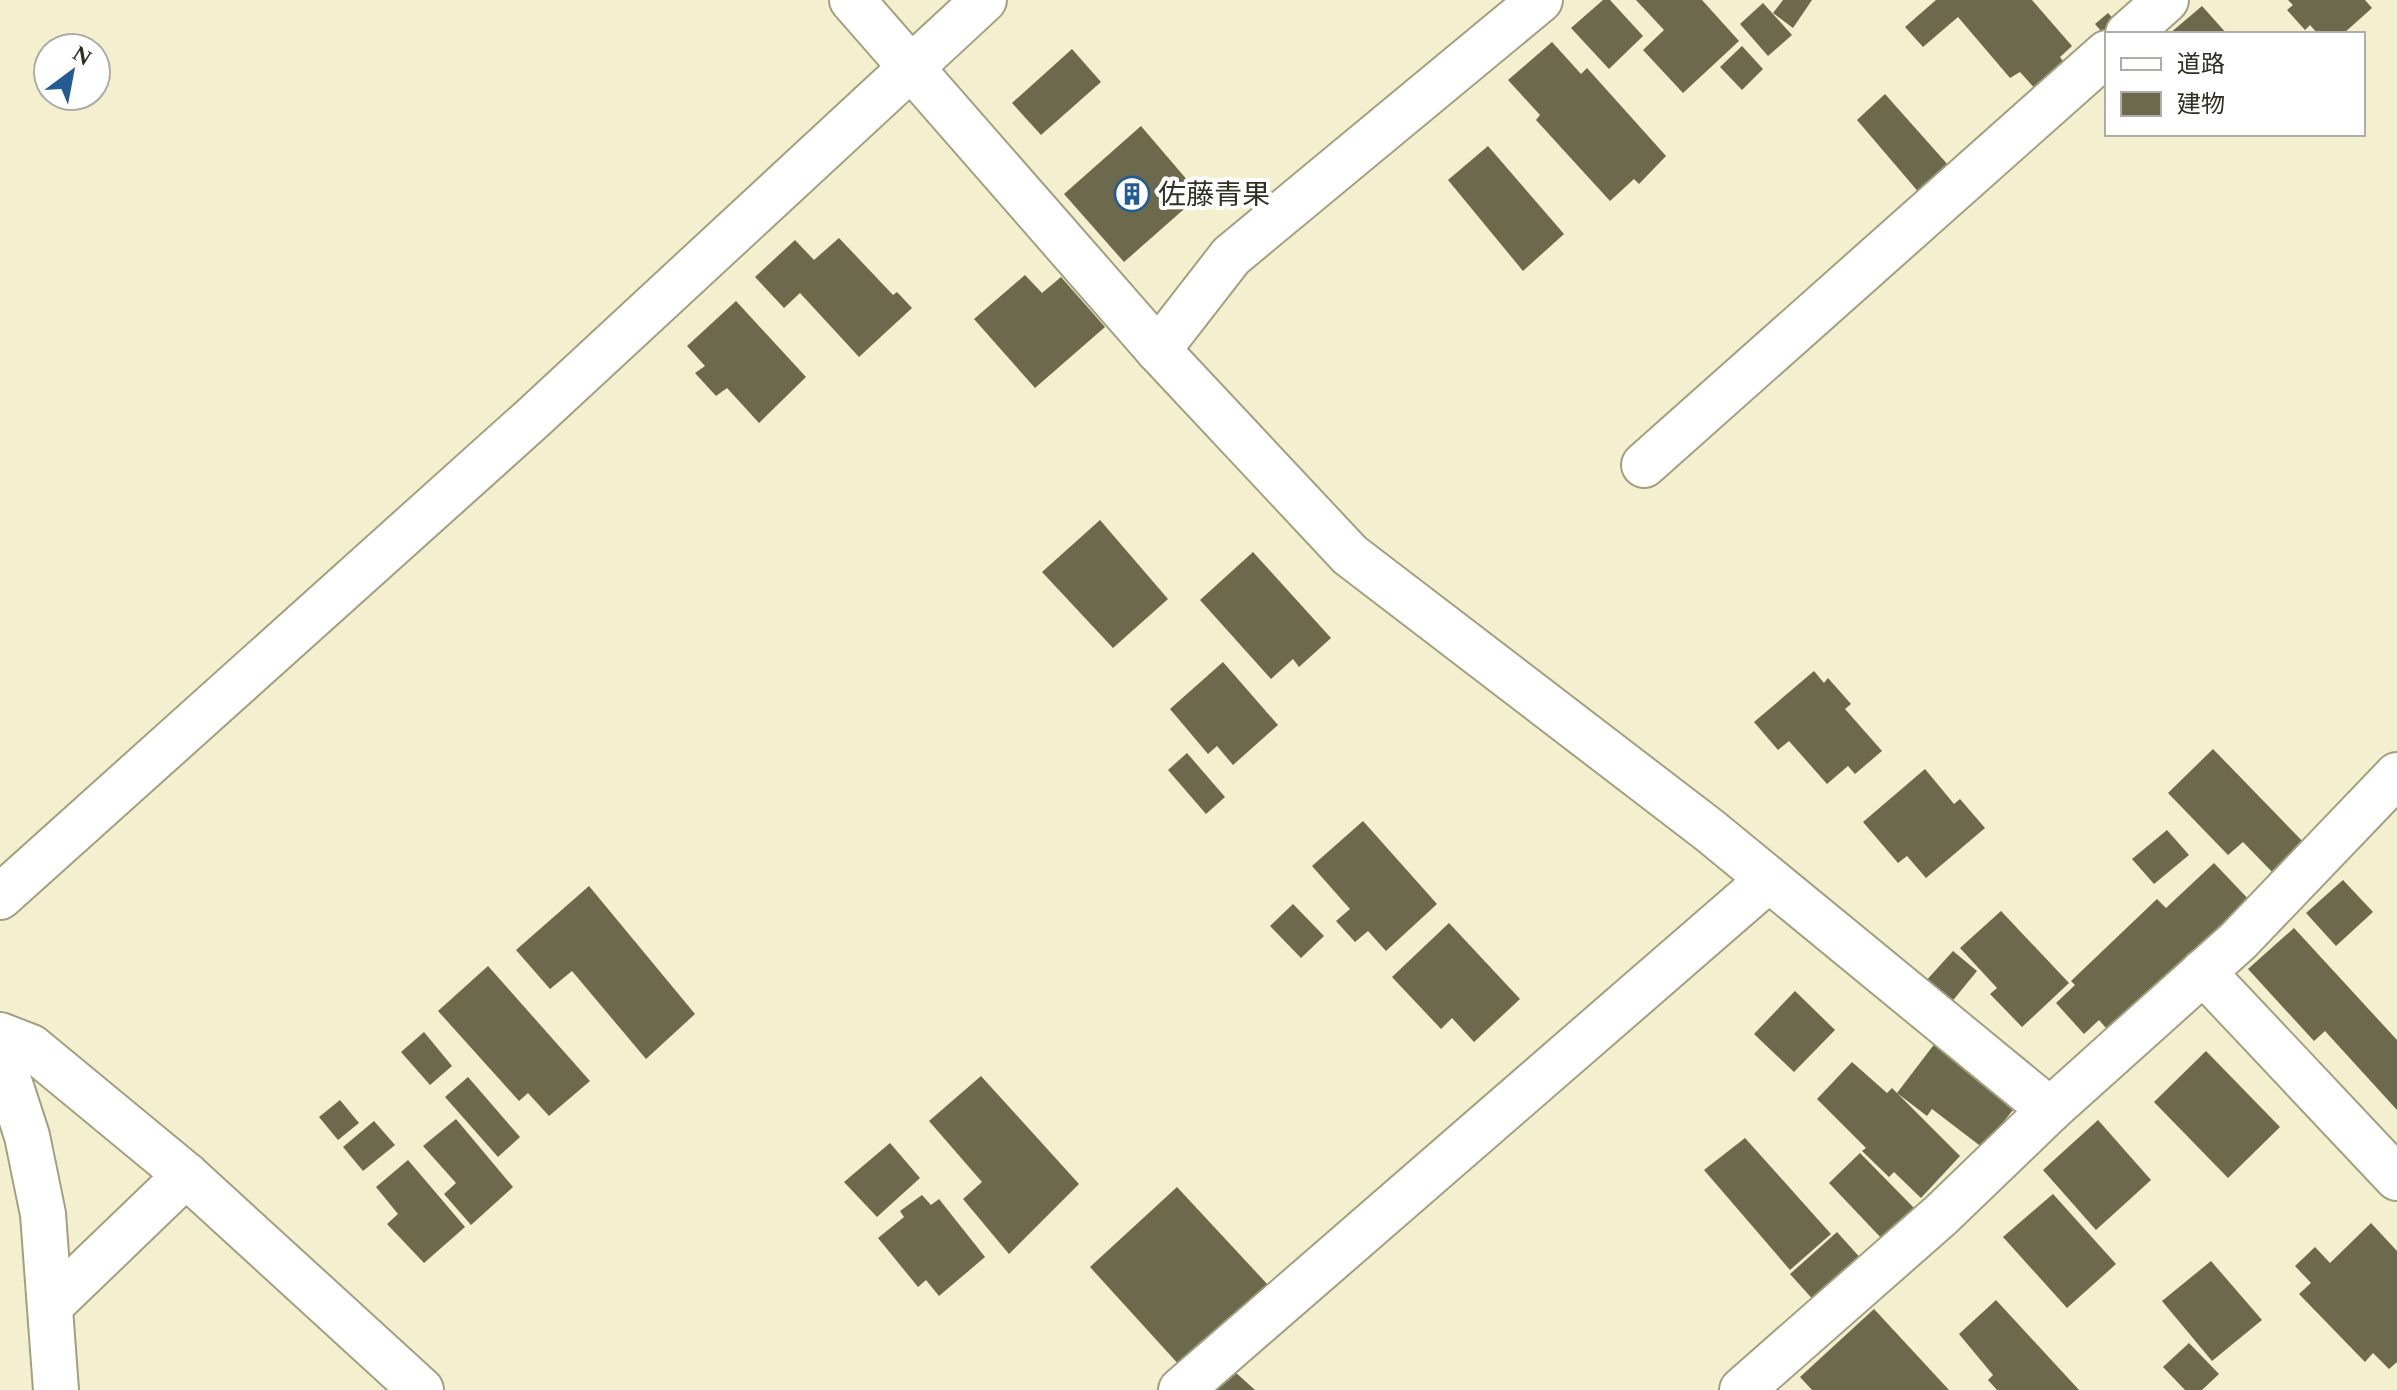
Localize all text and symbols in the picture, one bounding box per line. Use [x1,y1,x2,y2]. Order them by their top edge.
north arrow [32,32,112,112]
legend [2105,32,2365,136]
text: N [65,38,98,75]
text: 道路 [2177,47,2225,83]
text: 建物 [2177,87,2225,123]
place label: 佐藤青果 [1158,174,1270,217]
building icon: 佐藤青果 [1113,175,1151,213]

